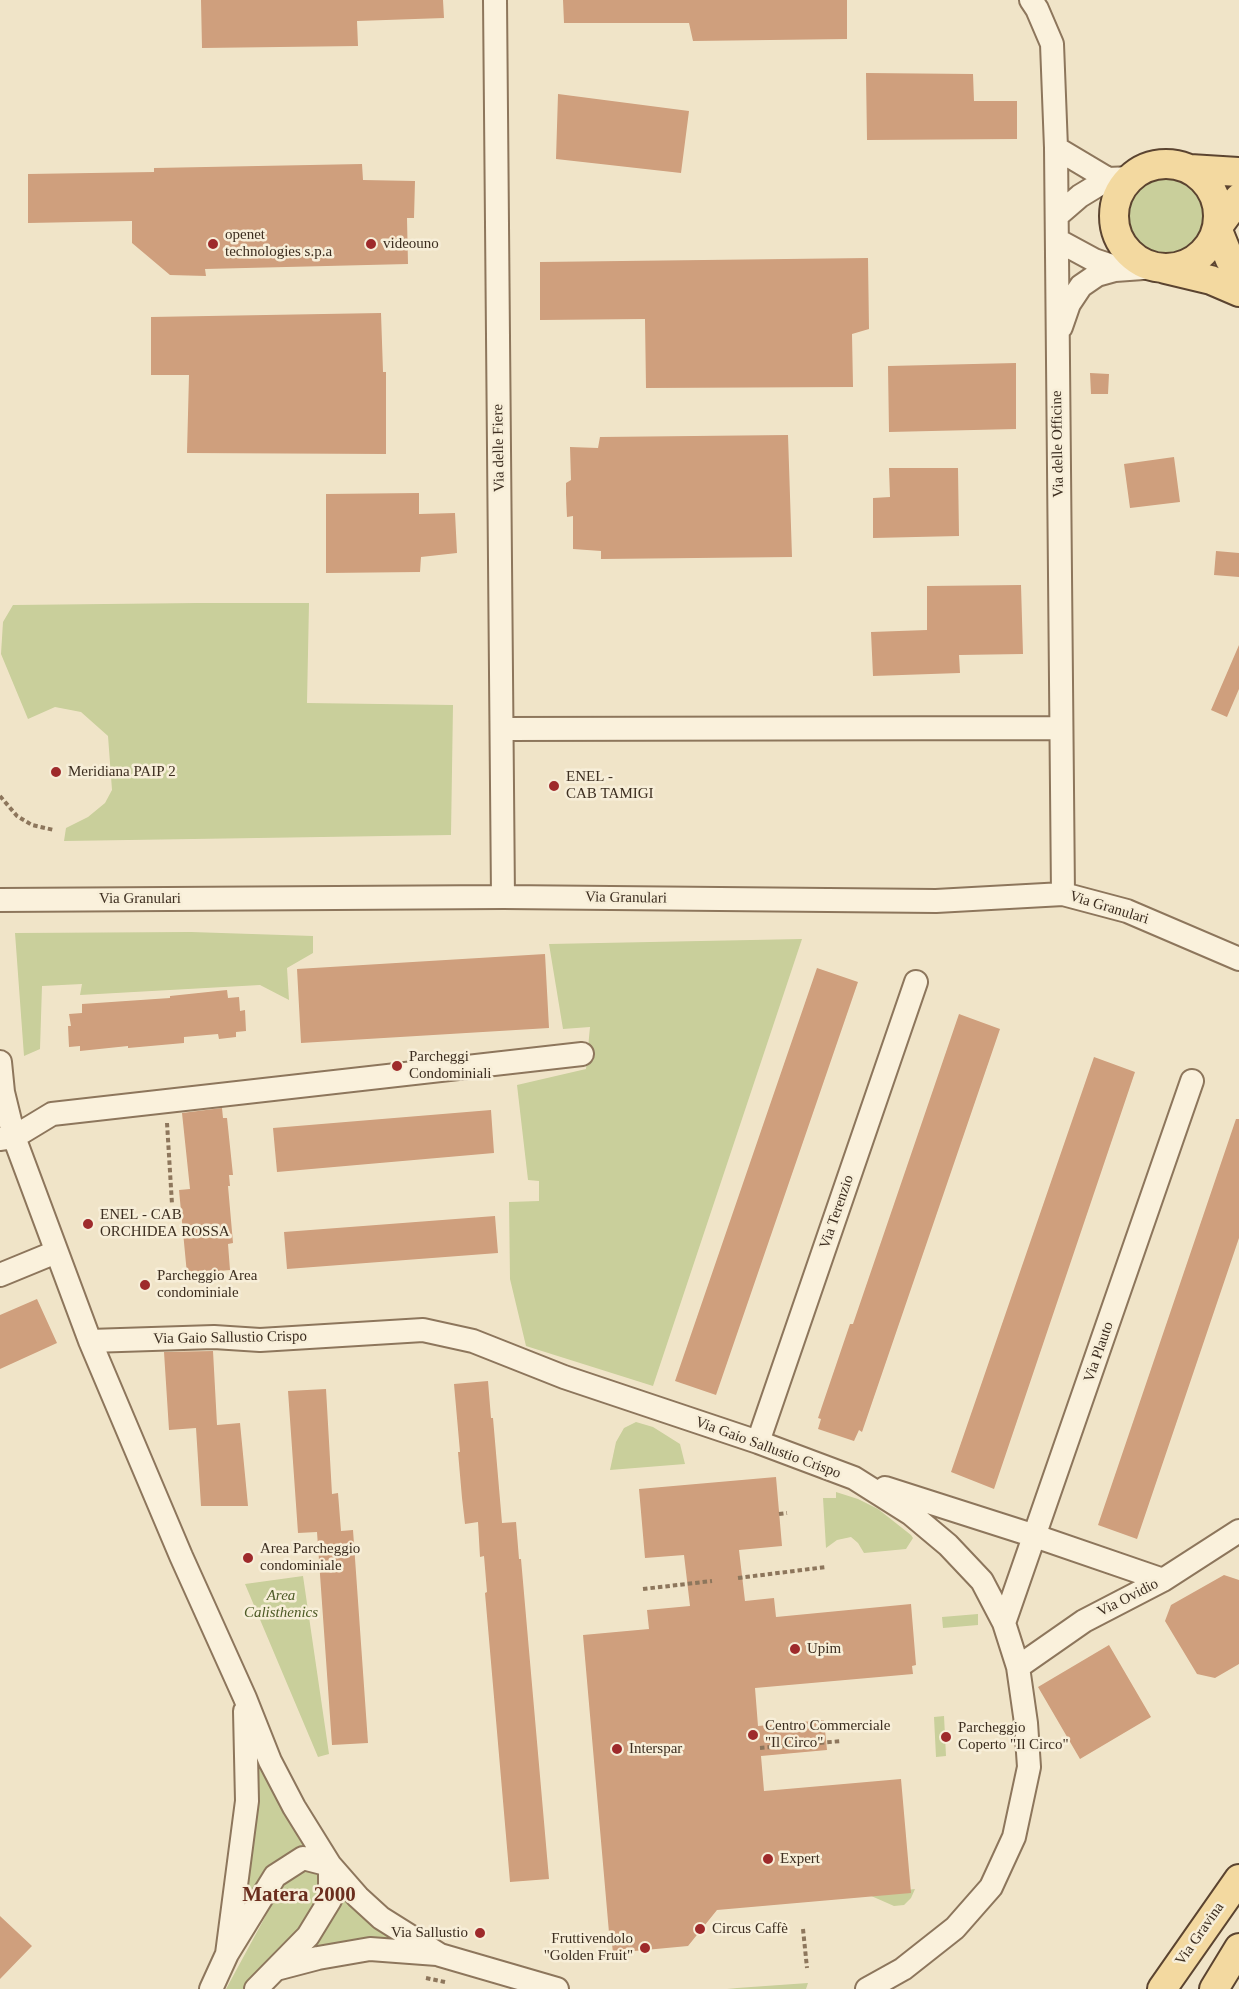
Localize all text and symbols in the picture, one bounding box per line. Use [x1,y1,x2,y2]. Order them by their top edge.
place label: openet technologies s.p.a [225,226,332,261]
place label: videouno [383,235,439,253]
marker: openet technologies s.p.a [206,237,220,251]
marker: videouno [364,237,378,251]
street label: Via delle Officine [1048,390,1068,498]
street label: Via delle Fiere [489,404,509,492]
place label: Meridiana PAIP 2 [68,763,176,781]
marker: Meridiana PAIP 2 [49,765,63,779]
place label: ENEL - CAB TAMIGI [566,768,654,803]
marker: ENEL - CAB TAMIGI [547,779,561,793]
street label: Via Granulari [1067,887,1151,929]
street label: Via Granulari [585,888,667,908]
street label: Via Granulari [99,890,181,908]
place label: Parcheggi Condominiali [409,1048,492,1083]
marker: Parcheggi Condominiali [390,1059,404,1073]
street label: Via Terenzio [816,1173,858,1251]
place label: ENEL - CAB ORCHIDEA ROSSA [100,1206,230,1241]
marker: ENEL - CAB ORCHIDEA ROSSA [81,1217,95,1231]
place label: Parcheggio Area condominiale [157,1267,257,1302]
marker: Parcheggio Area condominiale [138,1278,152,1292]
street label: Via Plauto [1080,1319,1118,1385]
street label: Via Gaio Sallustio Crispo [153,1328,307,1348]
street label: Via Gaio Sallustio Crispo [693,1413,843,1483]
place label: Area Parcheggio condominiale [260,1540,360,1575]
marker: Area Parcheggio condominiale [241,1551,255,1565]
street label: Via Ovidio [1094,1575,1162,1621]
park label: Area Calisthenics [244,1587,318,1622]
place label: Upim [807,1640,841,1658]
marker: Upim [788,1642,802,1656]
place label: Centro Commerciale "Il Circo" [765,1717,890,1752]
place label: Parcheggio Coperto "Il Circo" [958,1719,1069,1754]
marker: Centro Commerciale "Il Circo" [746,1728,760,1742]
marker: Parcheggio Coperto "Il Circo" [939,1730,953,1744]
place label: Interspar [629,1740,682,1758]
marker: Interspar [610,1742,624,1756]
place label: Expert [780,1850,820,1868]
marker: Expert [761,1852,775,1866]
district label: Matera 2000 [242,1883,356,1909]
street label: Via Gravina [1172,1899,1228,1969]
place label: Circus Caffè [712,1920,788,1938]
marker: Circus Caffè [693,1922,707,1936]
place label: Via Sallustio [391,1924,468,1942]
marker: Via Sallustio [473,1926,487,1940]
place label: Fruttivendolo "Golden Fruit" [544,1930,633,1965]
marker: Fruttivendolo "Golden Fruit" [638,1941,652,1955]

